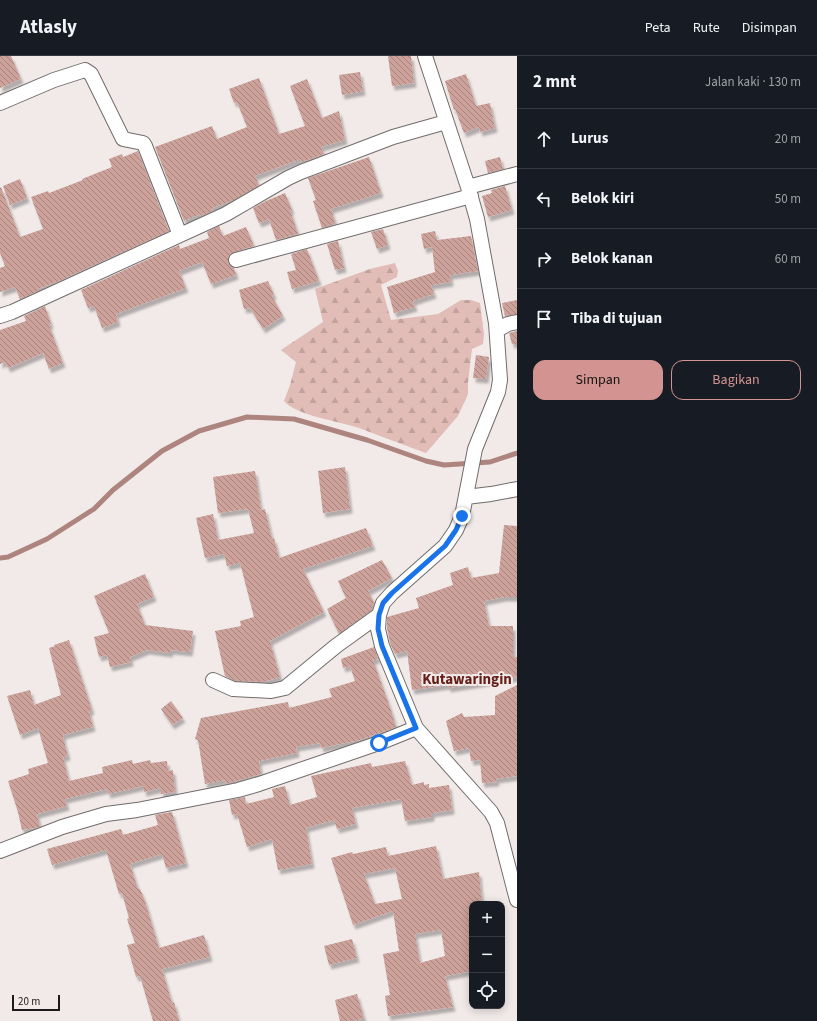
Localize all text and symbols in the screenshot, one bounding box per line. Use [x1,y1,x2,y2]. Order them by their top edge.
text: Atlasly [20,14,77,41]
text: Peta [645,18,671,38]
text: Rute [693,18,720,38]
text: Disimpan [742,18,797,38]
text: 2 mnt [533,70,576,94]
text: Jalan kaki · 130 m [705,73,801,91]
icon: ahead [533,128,555,150]
text: Lurus [571,128,608,149]
text: 20 m [775,130,801,148]
icon: left [533,188,555,210]
text: Belok kiri [571,188,634,209]
text: 50 m [775,190,801,208]
icon: right [533,248,555,270]
text: Belok kanan [571,248,653,269]
text: 60 m [775,250,801,268]
icon: arrive [533,308,555,330]
text: Tiba di tujuan [571,308,662,329]
button: Simpan [533,360,663,400]
button: Bagikan [671,360,801,400]
route end [453,507,471,525]
district label: Kutawaringin [422,669,512,690]
route start [370,734,388,752]
map controls [469,901,505,1009]
button: + [469,901,505,937]
button: − [469,937,505,973]
button: locate [469,973,505,1009]
scale bar [12,993,60,1012]
text: 20 m [18,994,40,1009]

